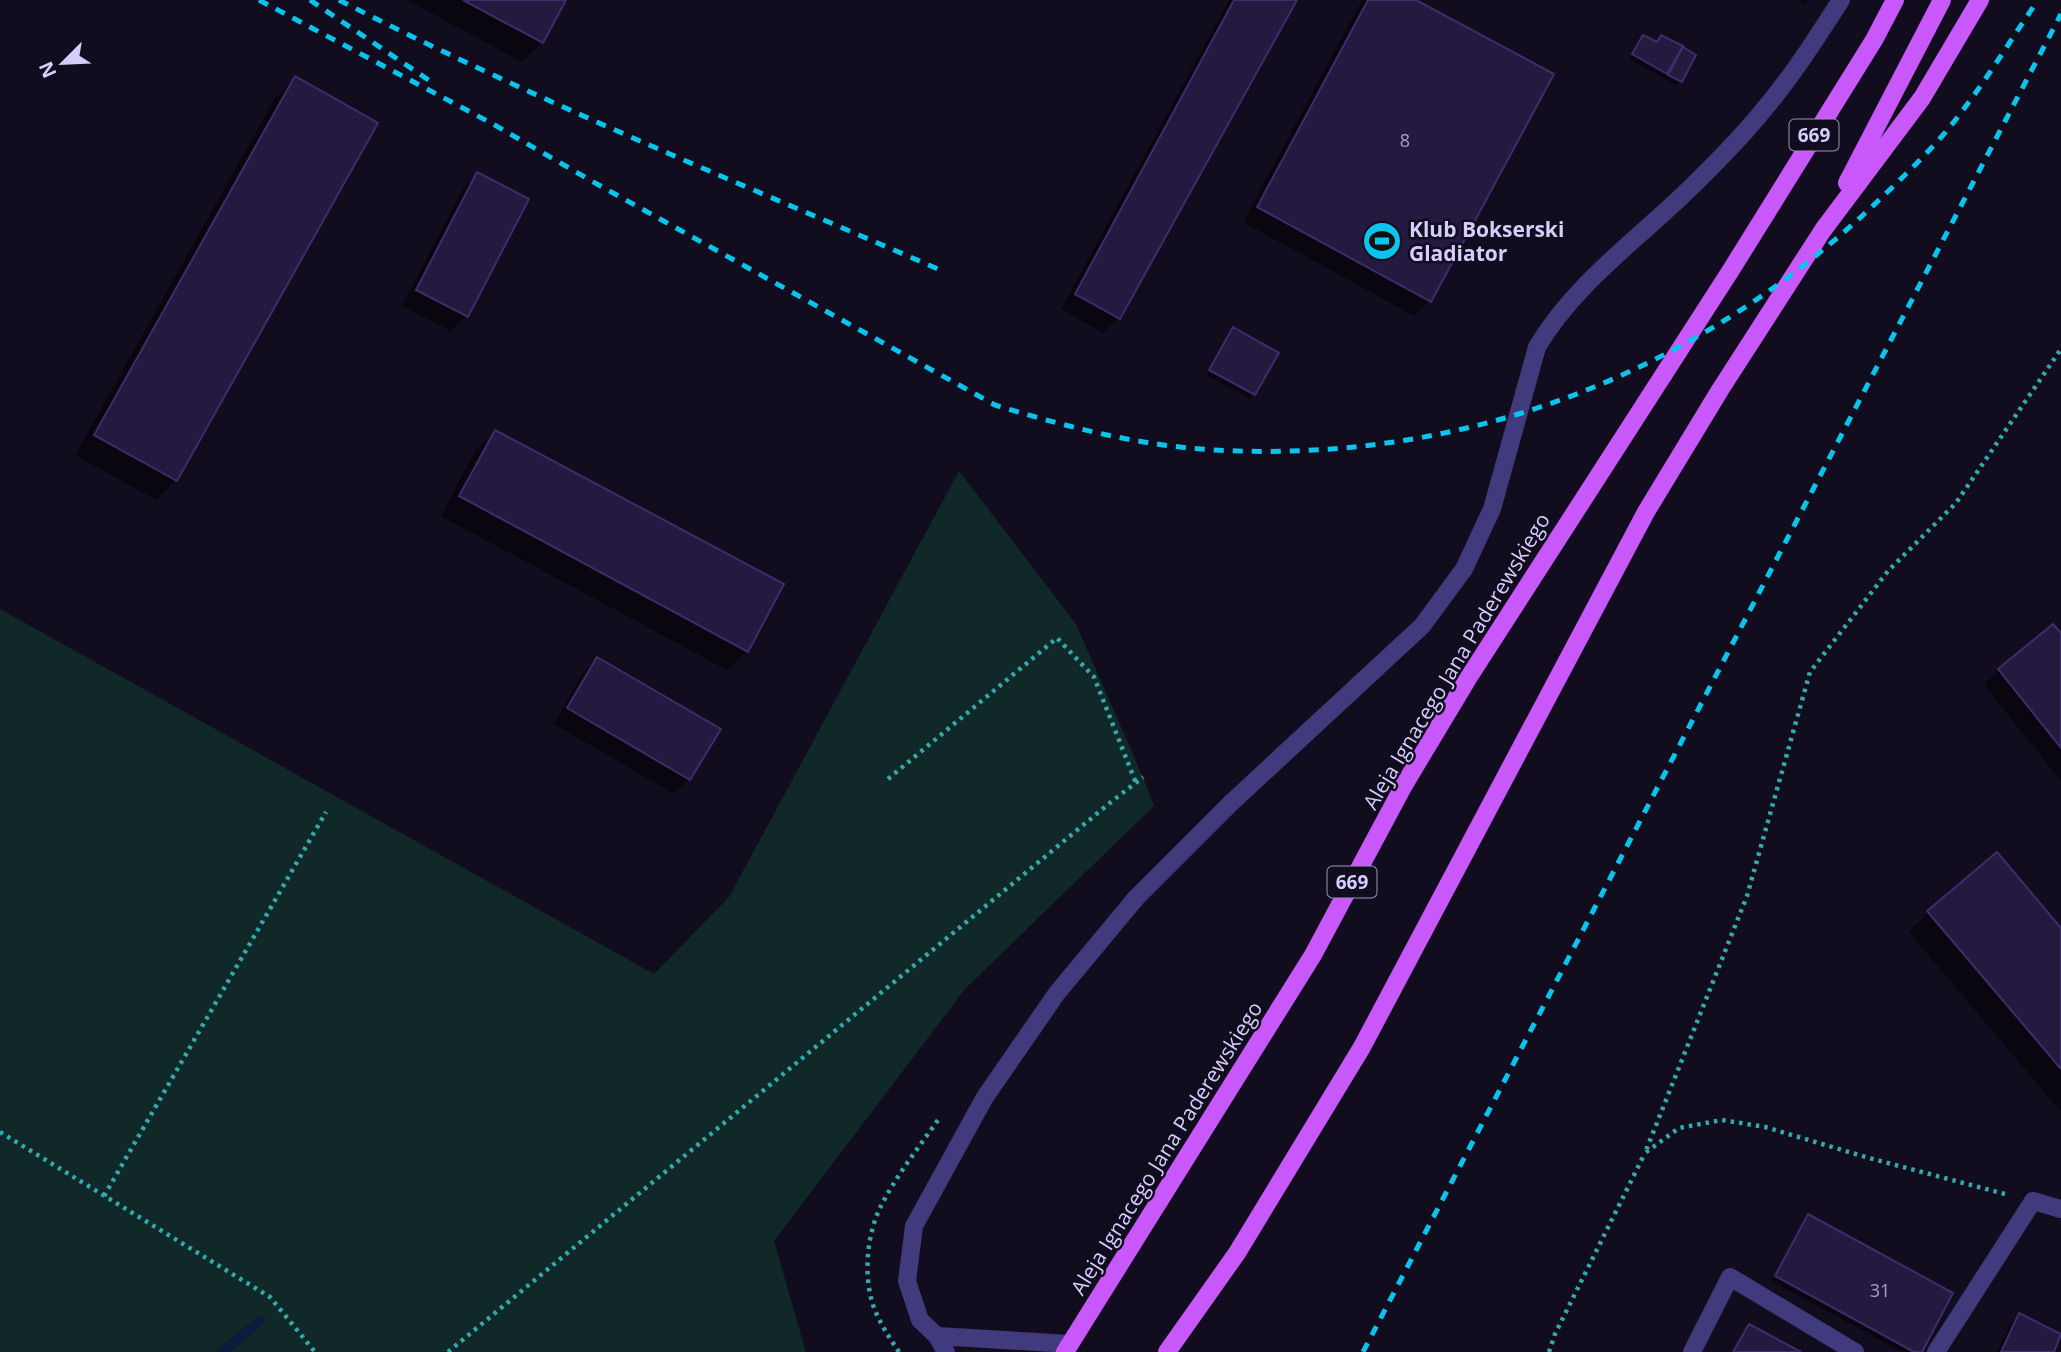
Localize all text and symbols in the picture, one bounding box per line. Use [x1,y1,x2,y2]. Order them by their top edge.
north arrow [28,28,98,98]
text: N [32,58,62,82]
road number: 669 [1790,119,1839,150]
house number: 8 [1400,128,1410,152]
place label: Klub Bokserski Gladiator [1409,215,1564,267]
sports icon: Klub Bokserski Gladiator [1361,220,1403,262]
street label: Aleja Ignacego Jana Paderewskiego [1356,508,1556,814]
road number: 669 [1328,866,1376,898]
street label: Aleja Ignacego Jana Paderewskiego [1064,996,1268,1300]
house number: 31 [1870,1278,1890,1302]

